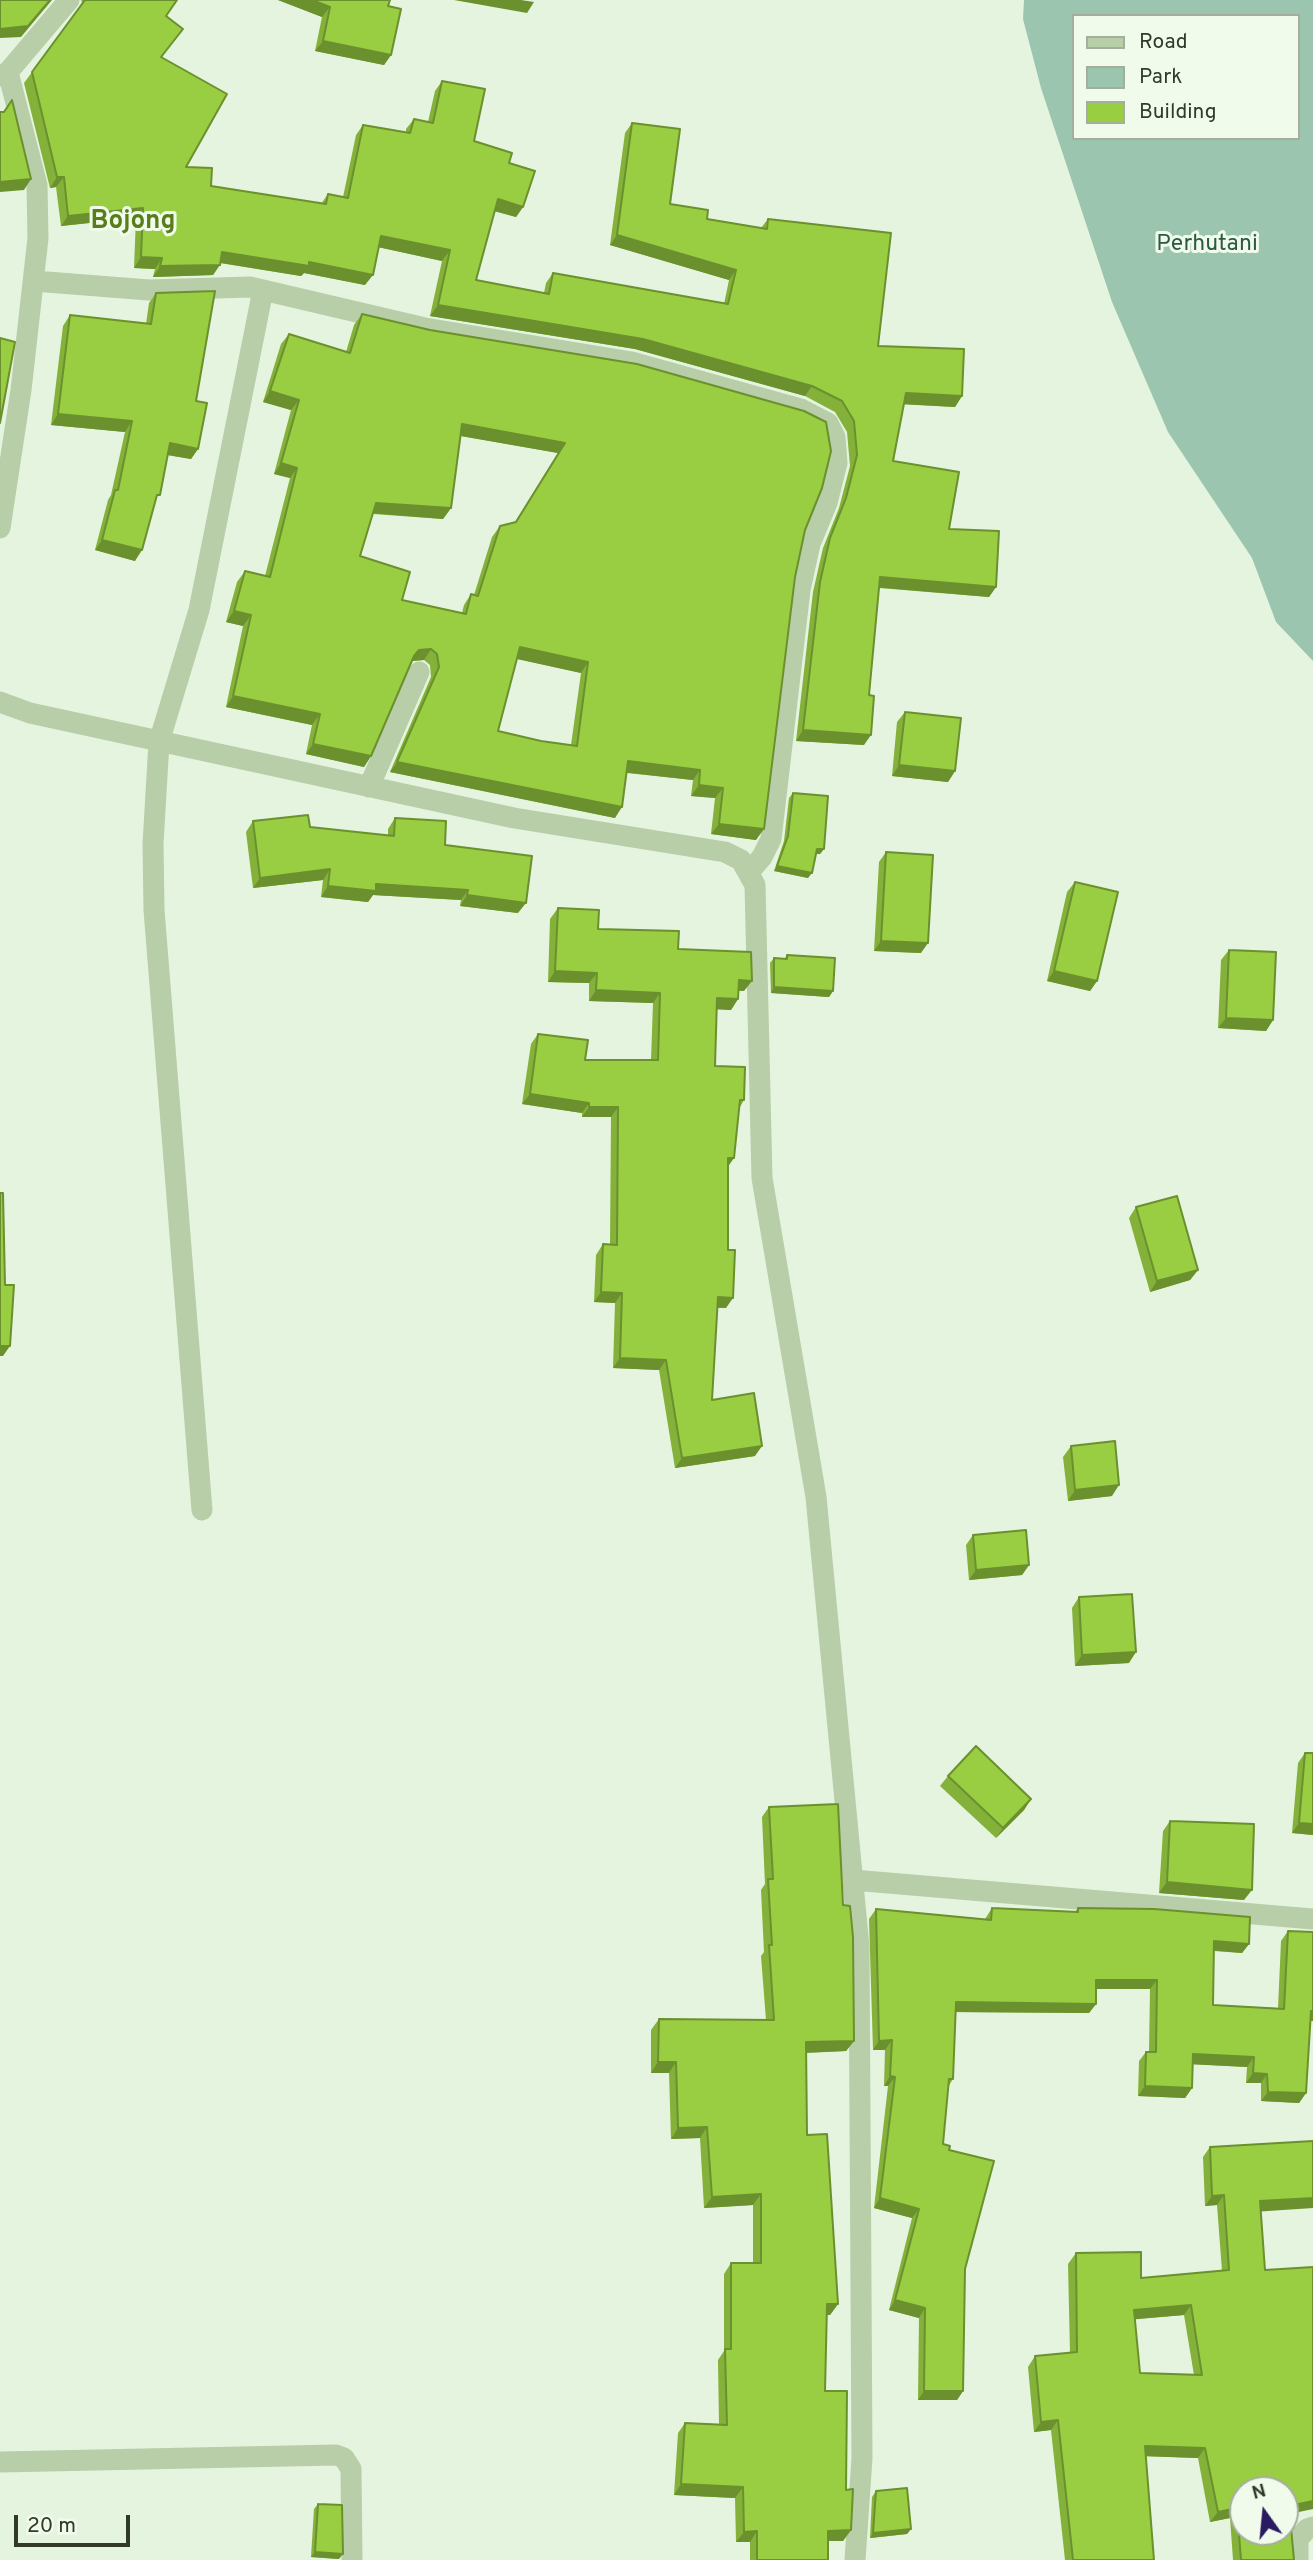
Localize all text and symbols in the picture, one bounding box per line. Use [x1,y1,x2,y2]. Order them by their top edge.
legend [1072,14,1299,140]
text: Road [1139,29,1188,56]
text: Park [1139,64,1182,91]
text: Building [1139,99,1217,126]
district label: Bojong [90,207,176,239]
park label: Perhutani [1156,231,1258,259]
north arrow [1229,2476,1299,2546]
text: N [1249,2479,1269,2506]
scale bar [18,2500,133,2544]
text: 20 m [27,2513,76,2540]

